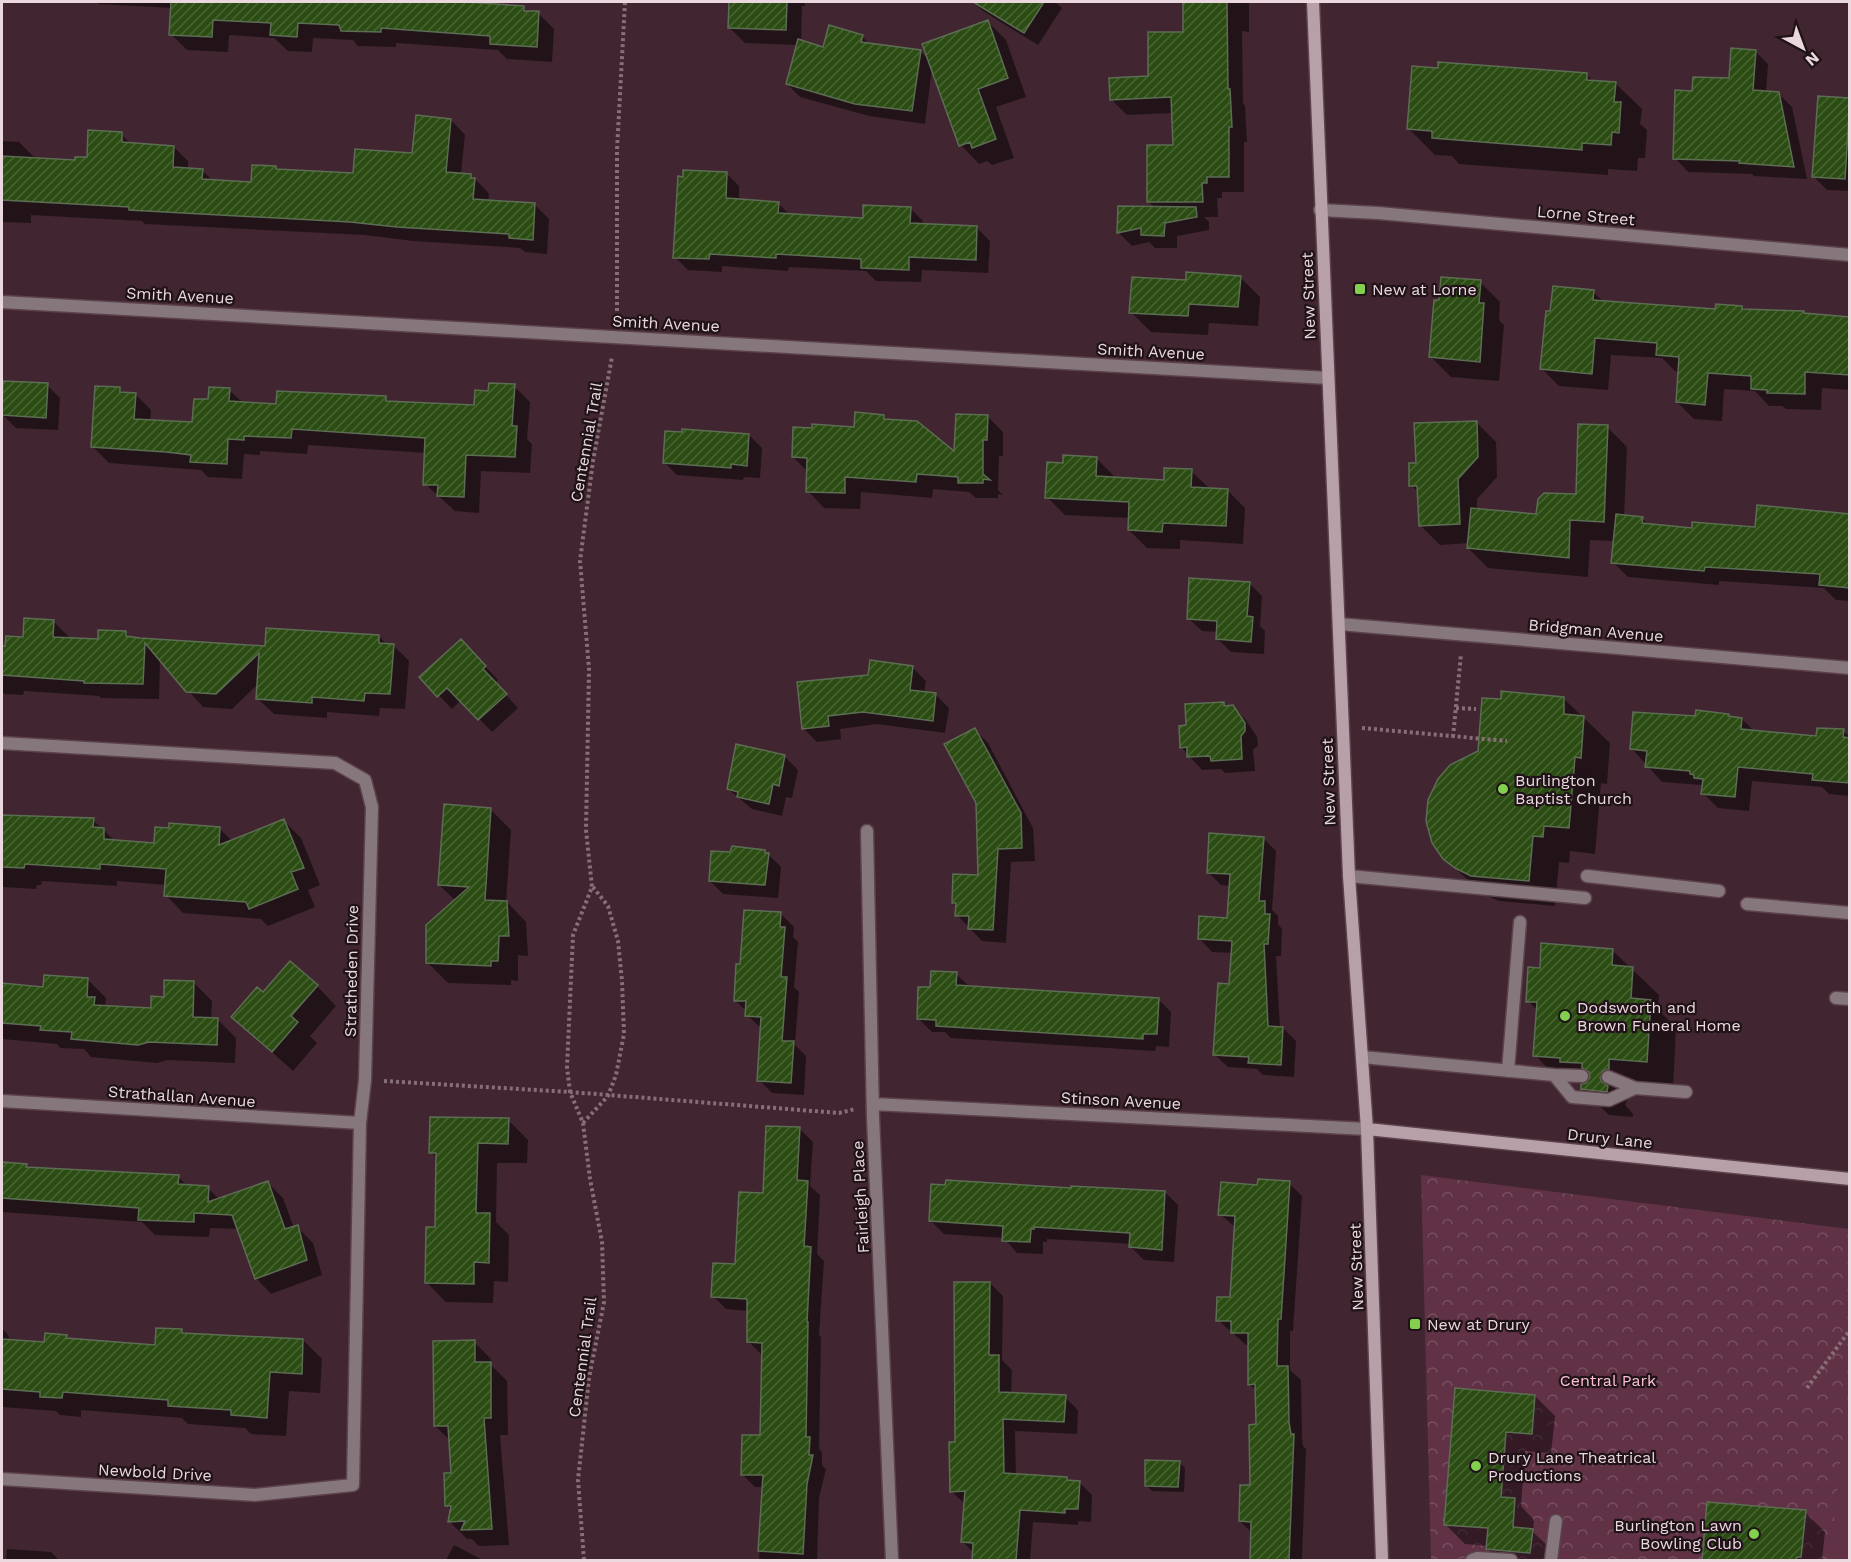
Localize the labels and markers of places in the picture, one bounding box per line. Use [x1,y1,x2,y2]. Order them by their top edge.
place label: New at Lorne [1372,280,1477,299]
marker: New at Lorne [1353,282,1367,296]
place label: Burlington Baptist Church [1515,771,1632,808]
marker: Burlington Baptist Church [1496,782,1510,796]
place label: Dodsworth and Brown Funeral Home [1577,998,1741,1035]
marker: Dodsworth and Brown Funeral Home [1558,1009,1572,1023]
place label: New at Drury [1427,1315,1530,1334]
marker: New at Drury [1408,1317,1422,1331]
place label: Drury Lane Theatrical Productions [1488,1448,1656,1485]
marker: Drury Lane Theatrical Productions [1469,1459,1483,1473]
place label: Burlington Lawn Bowling Club [1614,1516,1742,1553]
marker: Burlington Lawn Bowling Club [1747,1527,1761,1541]

